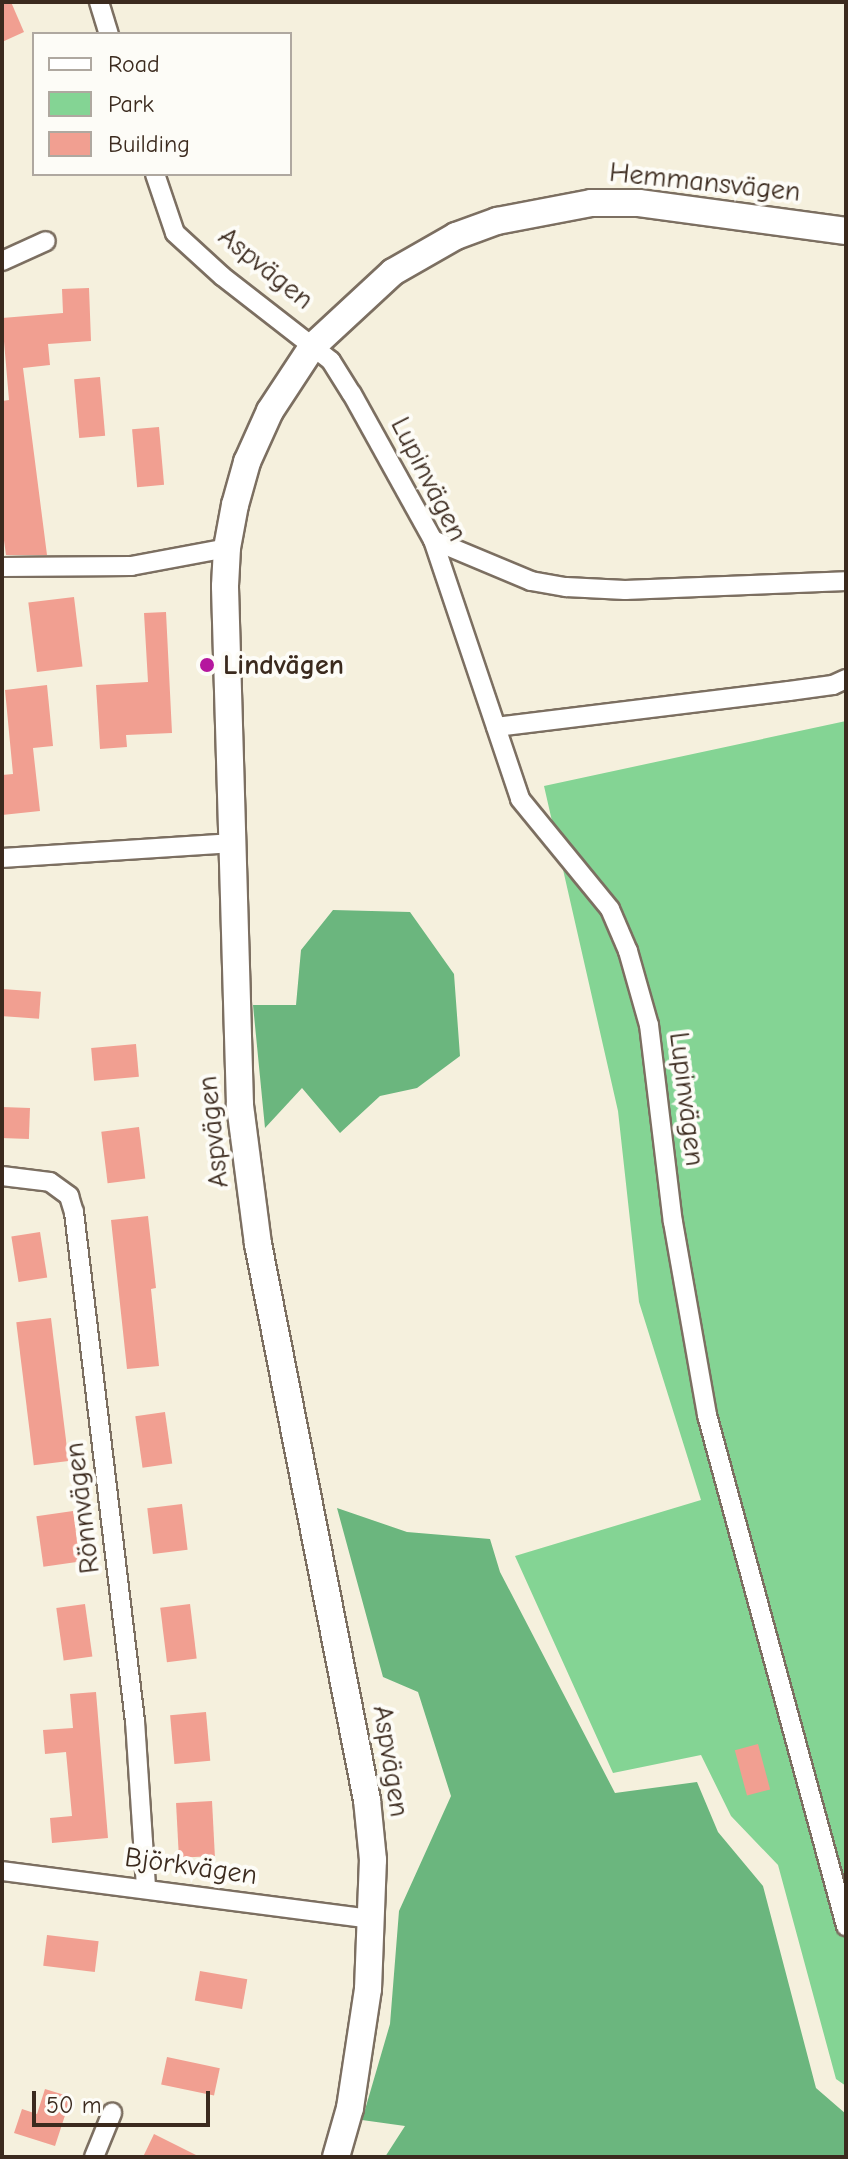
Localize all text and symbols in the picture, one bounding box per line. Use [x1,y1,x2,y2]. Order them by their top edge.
legend [32,32,292,176]
text: Road [108,50,160,78]
text: Park [108,90,154,118]
text: Building [108,130,190,158]
street label: Hemmansvägen [608,155,802,209]
street label: Aspvägen [212,220,320,316]
street label: Lupinvägen [383,411,475,547]
place label: Lindvägen [223,648,344,682]
marker: Lindvägen [198,656,216,674]
street label: Lupinvägen [662,1030,712,1168]
street label: Aspvägen [190,1074,236,1190]
street label: Rönnvägen [57,1440,107,1576]
street label: Aspvägen [366,1703,416,1819]
street label: Björkvägen [123,1840,259,1892]
scale bar [36,2075,214,2125]
text: 50 m [46,2091,102,2119]

